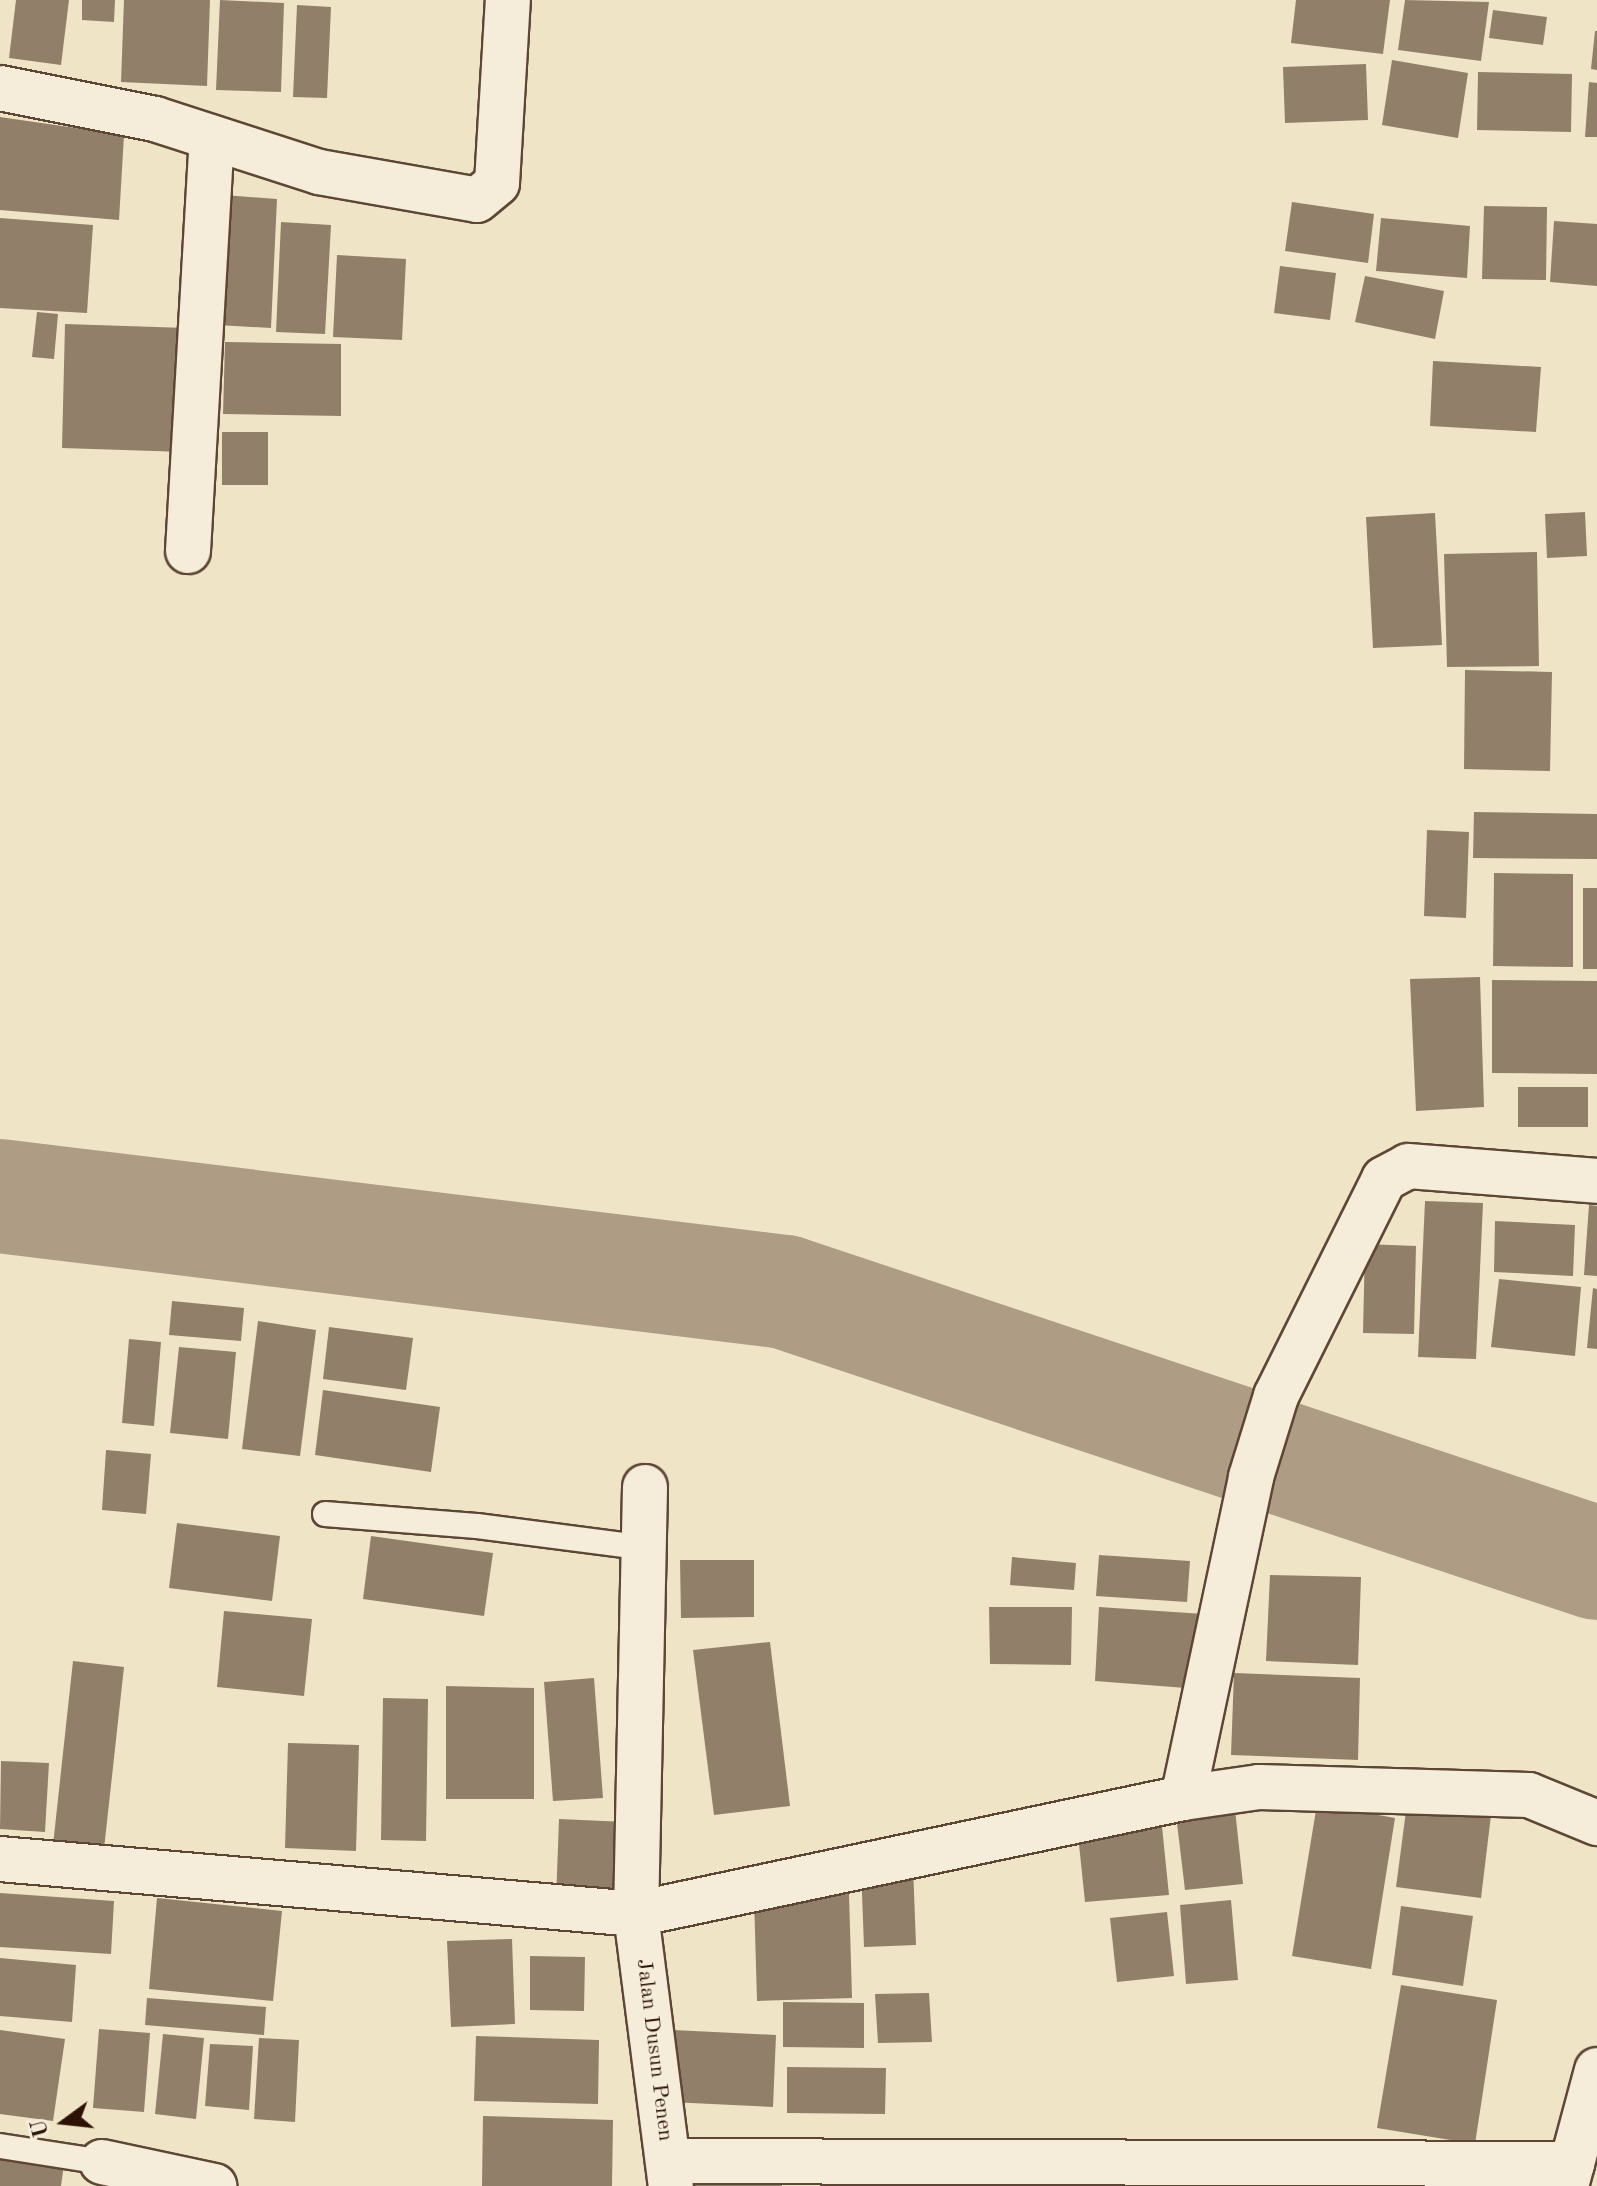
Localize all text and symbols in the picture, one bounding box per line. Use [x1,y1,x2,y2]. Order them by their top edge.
street label: Jalan Dusun Penen [630,1957,678,2143]
north arrow [24,2082,104,2162]
text: U [28,2117,54,2139]

